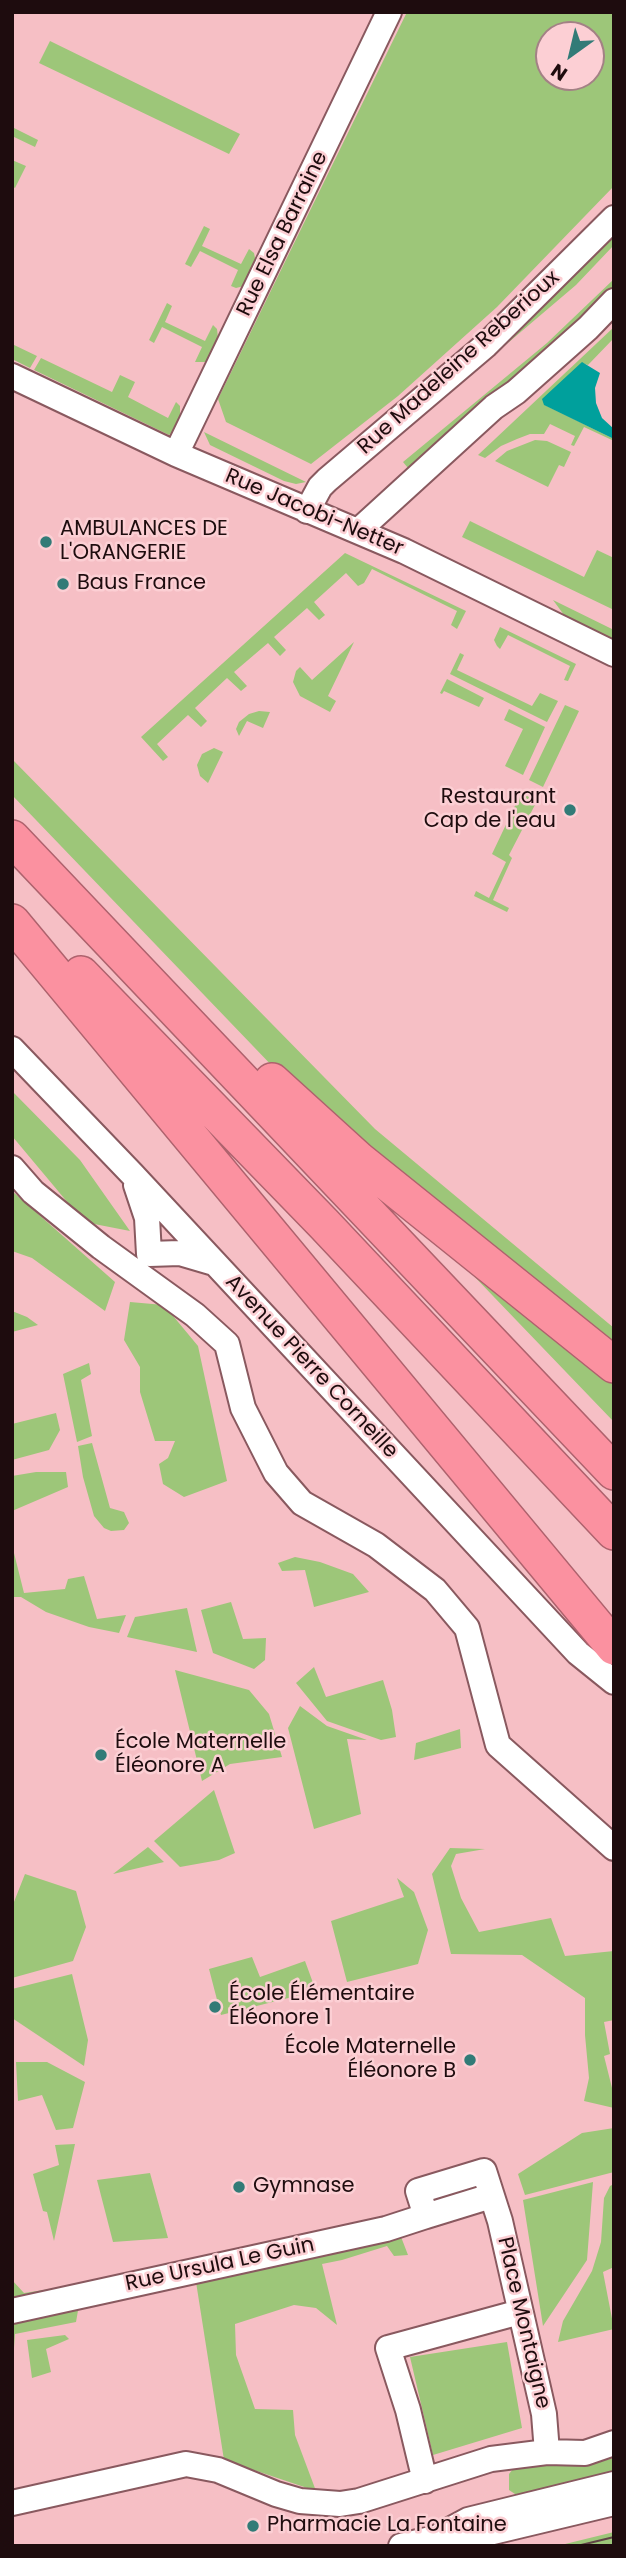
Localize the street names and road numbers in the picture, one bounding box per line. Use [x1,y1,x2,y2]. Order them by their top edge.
street label: Rue Elsa Barraine [232,148,334,320]
street label: Rue Madeleine Reberioux [353,266,565,460]
street label: Rue Jacobi-Netter [221,464,407,562]
street label: Avenue Pierre Corneille [219,1270,403,1464]
street label: Rue Ursula Le Guin [123,2233,317,2297]
street label: Place Montaigne [491,2235,555,2411]

